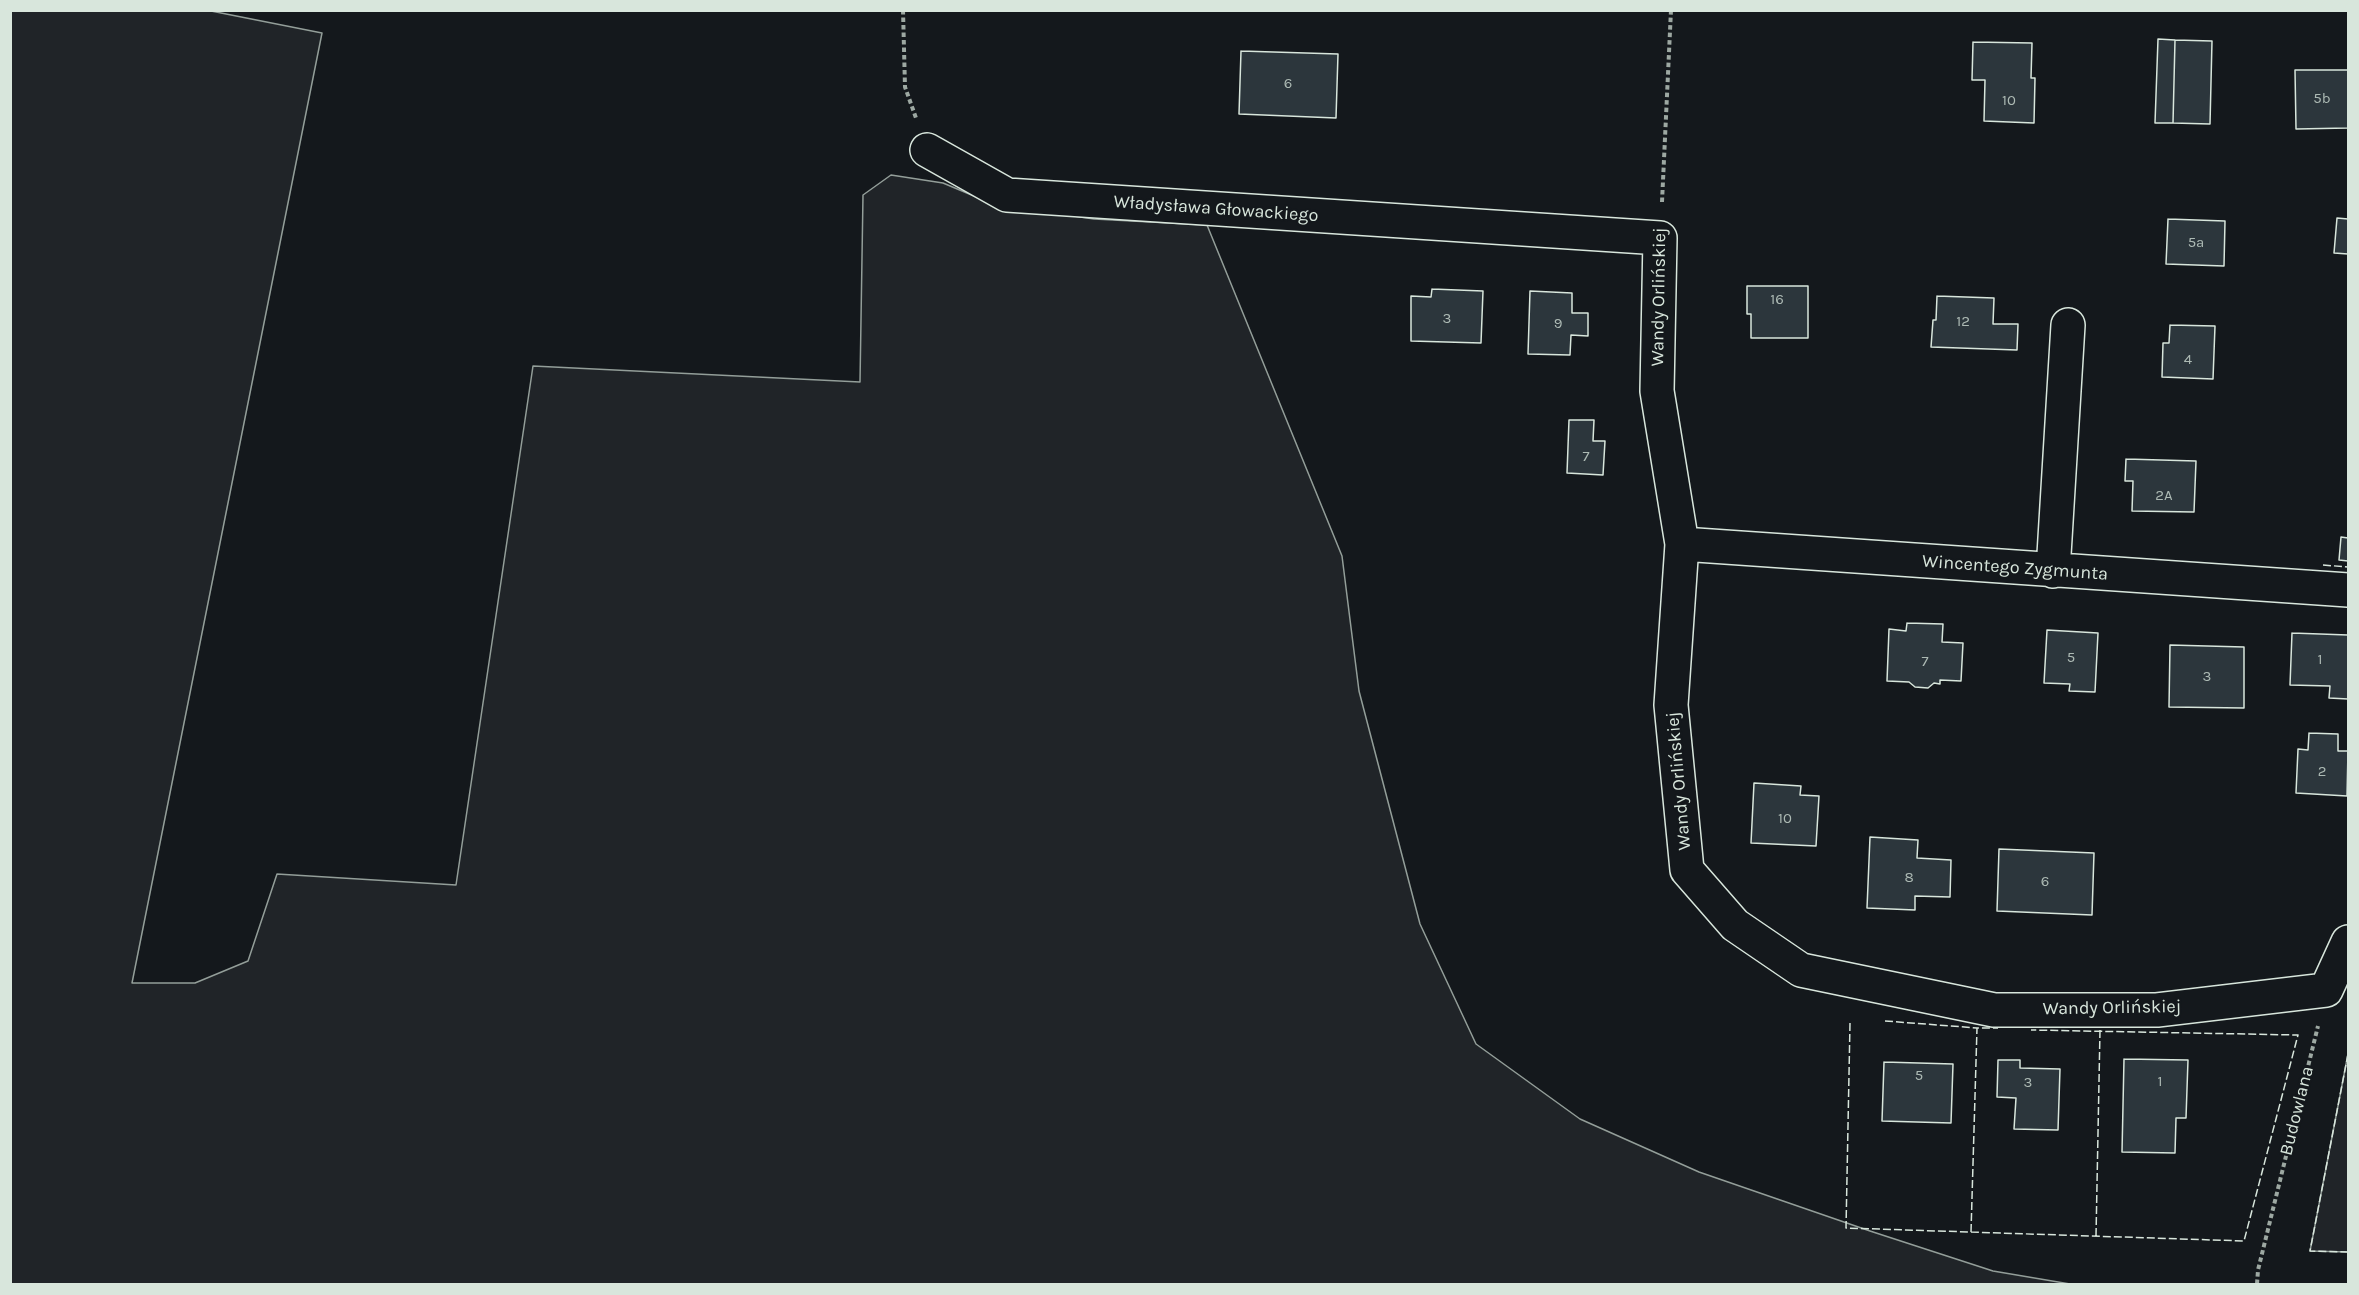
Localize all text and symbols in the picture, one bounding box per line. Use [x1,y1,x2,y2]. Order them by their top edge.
house number: 6 [1284,75,1292,93]
house number: 5b [2313,90,2331,108]
house number: 10 [2002,92,2016,110]
street label: Władysława Głowackiego [1113,191,1319,227]
street label: Wandy Orlińskiej [1647,227,1671,367]
house number: 5a [2188,234,2204,252]
house number: 16 [1770,291,1784,309]
house number: 3 [1443,310,1451,328]
house number: 12 [1956,313,1970,331]
house number: 9 [1554,315,1562,333]
house number: 4 [2184,351,2192,369]
house number: 7 [1582,448,1590,466]
house number: 2A [2155,487,2173,505]
street label: Wincentego Zygmunta [1921,551,2109,585]
house number: 5 [2067,649,2075,667]
house number: 1 [2318,651,2322,669]
house number: 7 [1921,653,1929,671]
house number: 3 [2203,668,2211,686]
street label: Wandy Orlińskiej [1662,711,1696,851]
house number: 2 [2318,763,2326,781]
house number: 10 [1778,810,1792,828]
house number: 8 [1904,869,1914,887]
house number: 6 [2041,873,2049,891]
street label: Wandy Orlińskiej [2042,996,2182,1020]
street label: Budowlana [2275,1064,2319,1158]
house number: 5 [1915,1067,1923,1085]
house number: 1 [2158,1073,2162,1091]
house number: 3 [2024,1074,2032,1092]

